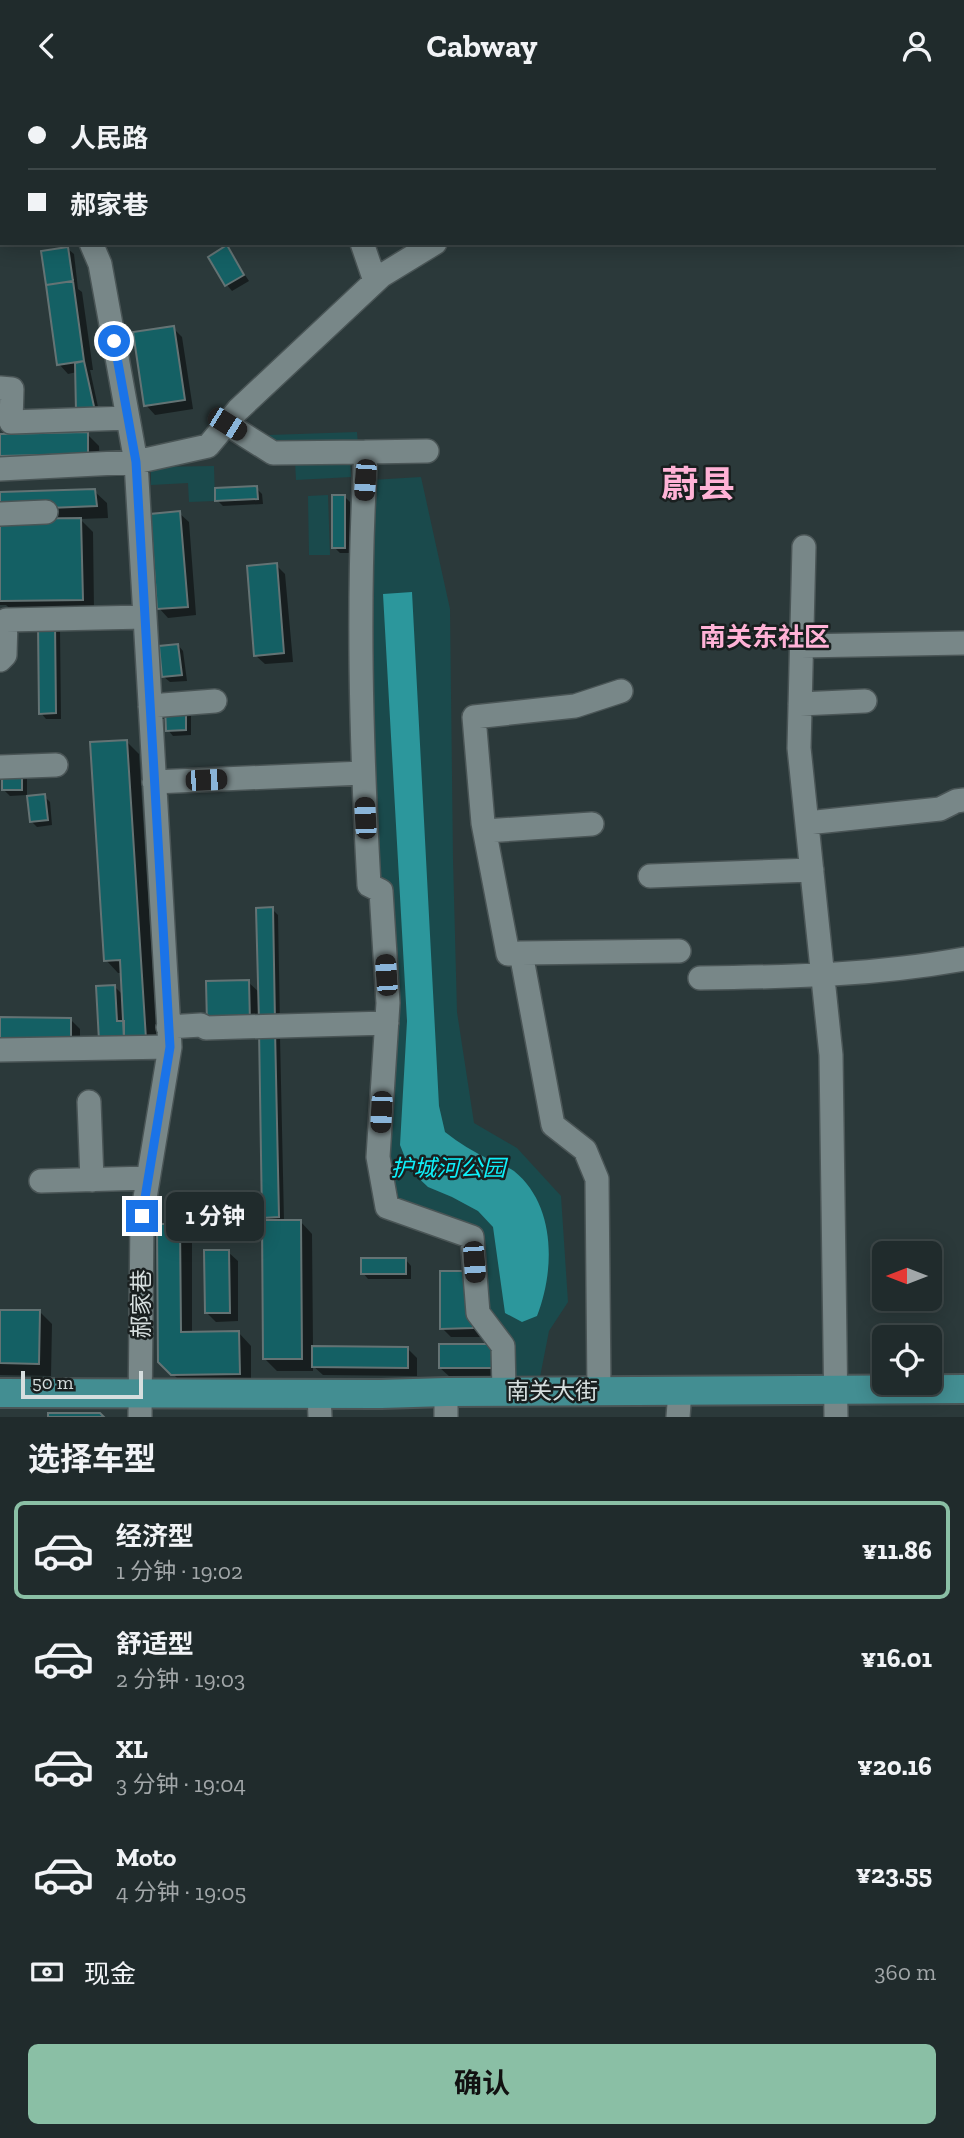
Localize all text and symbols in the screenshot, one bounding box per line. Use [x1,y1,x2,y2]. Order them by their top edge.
icon: back [28,27,66,65]
text: Cabway [427,27,537,65]
icon: person [898,27,936,65]
text: 人民路 [70,122,148,154]
text: 郝家巷 [70,189,148,221]
route start [98,325,130,357]
car [204,404,251,444]
car [354,458,377,502]
district label: 蔚县 [661,462,735,506]
district label: 南关东社区 [700,621,830,653]
car [185,769,228,791]
car [354,796,377,840]
car [375,953,398,997]
car [370,1090,393,1134]
park label: 护城河公园 [391,1154,509,1182]
callout: 1 分钟 [166,1191,264,1241]
route end [126,1200,158,1232]
text: 1 分钟 [185,1202,245,1230]
car [463,1240,486,1284]
north arrow [872,1241,942,1311]
map controls [872,1241,942,1395]
street label: 郝家巷 [127,1270,155,1339]
button: locate [872,1325,942,1395]
scale bar [21,1368,144,1400]
text: 50 m [32,1371,73,1394]
street label: 南关大街 [506,1377,598,1405]
text: 选择车型 [28,1440,156,1478]
icon: car [32,1519,95,1582]
text: 经济型 [116,1520,194,1552]
text: ¥11.86 [862,1534,932,1566]
text: 1 分钟 · 19:02 [116,1557,243,1585]
icon: car [32,1627,95,1690]
text: 舒适型 [116,1628,194,1660]
text: ¥16.01 [861,1642,932,1674]
text: 2 分钟 · 19:03 [116,1665,245,1693]
text: XL [116,1733,148,1765]
icon: car [32,1735,95,1798]
text: ¥20.16 [857,1750,932,1782]
text: 3 分钟 · 19:04 [116,1770,246,1798]
text: Moto [116,1841,176,1873]
icon: car [32,1843,95,1906]
text: ¥23.55 [856,1858,932,1890]
text: 4 分钟 · 19:05 [116,1878,246,1906]
icon: cash [28,1953,66,1991]
text: 现金 [84,1958,136,1990]
text: 360 m [874,1958,936,1986]
button: 确认 [28,2044,936,2124]

